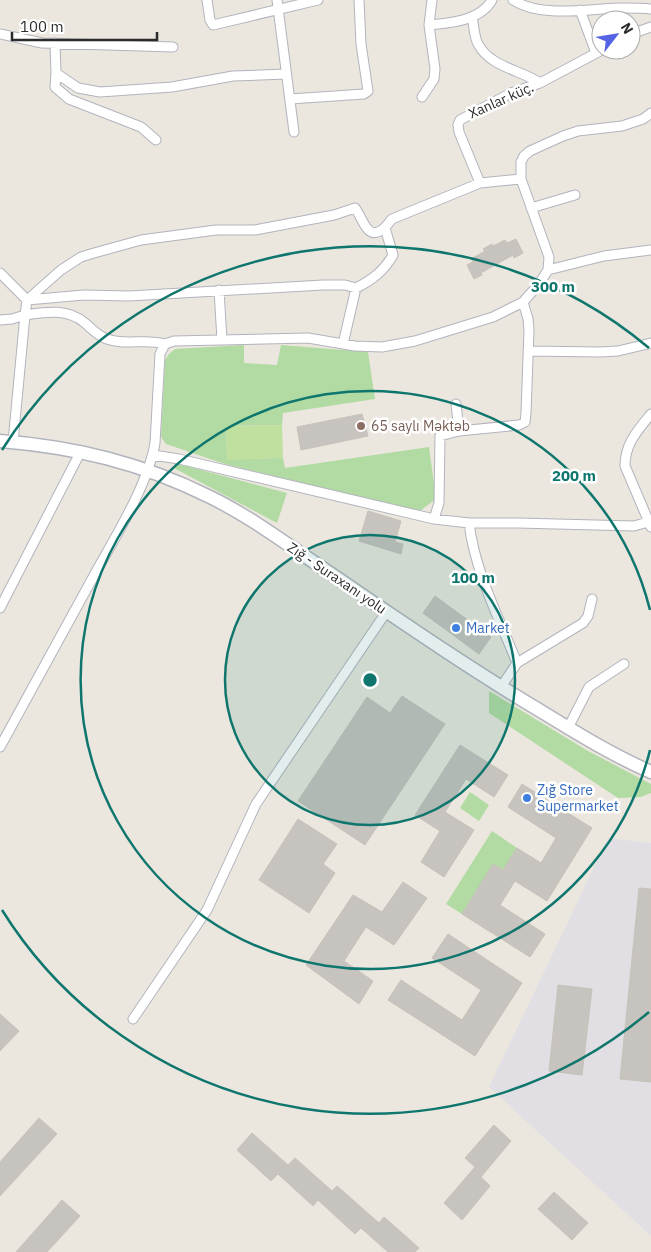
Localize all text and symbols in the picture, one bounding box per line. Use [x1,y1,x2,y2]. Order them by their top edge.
scale bar [12,10,158,42]
north arrow [591,10,641,60]
text: 100 m [20,17,64,36]
text: N [617,19,637,37]
street label: Xanlar küç. [466,78,536,122]
text: 300 m [531,277,575,296]
place label: 65 saylı Məktəb [371,417,470,435]
marker: 65 saylı Məktəb [355,420,367,432]
text: 200 m [552,466,596,485]
street label: Zığ - Suraxanı yolu [284,538,390,618]
text: 100 m [451,568,495,587]
place label: Market [466,619,510,637]
marker: Market [450,622,462,634]
centre of rings [361,671,379,689]
place label: Zığ Store Supermarket [537,781,619,815]
marker: Zığ Store Supermarket [521,792,533,804]

